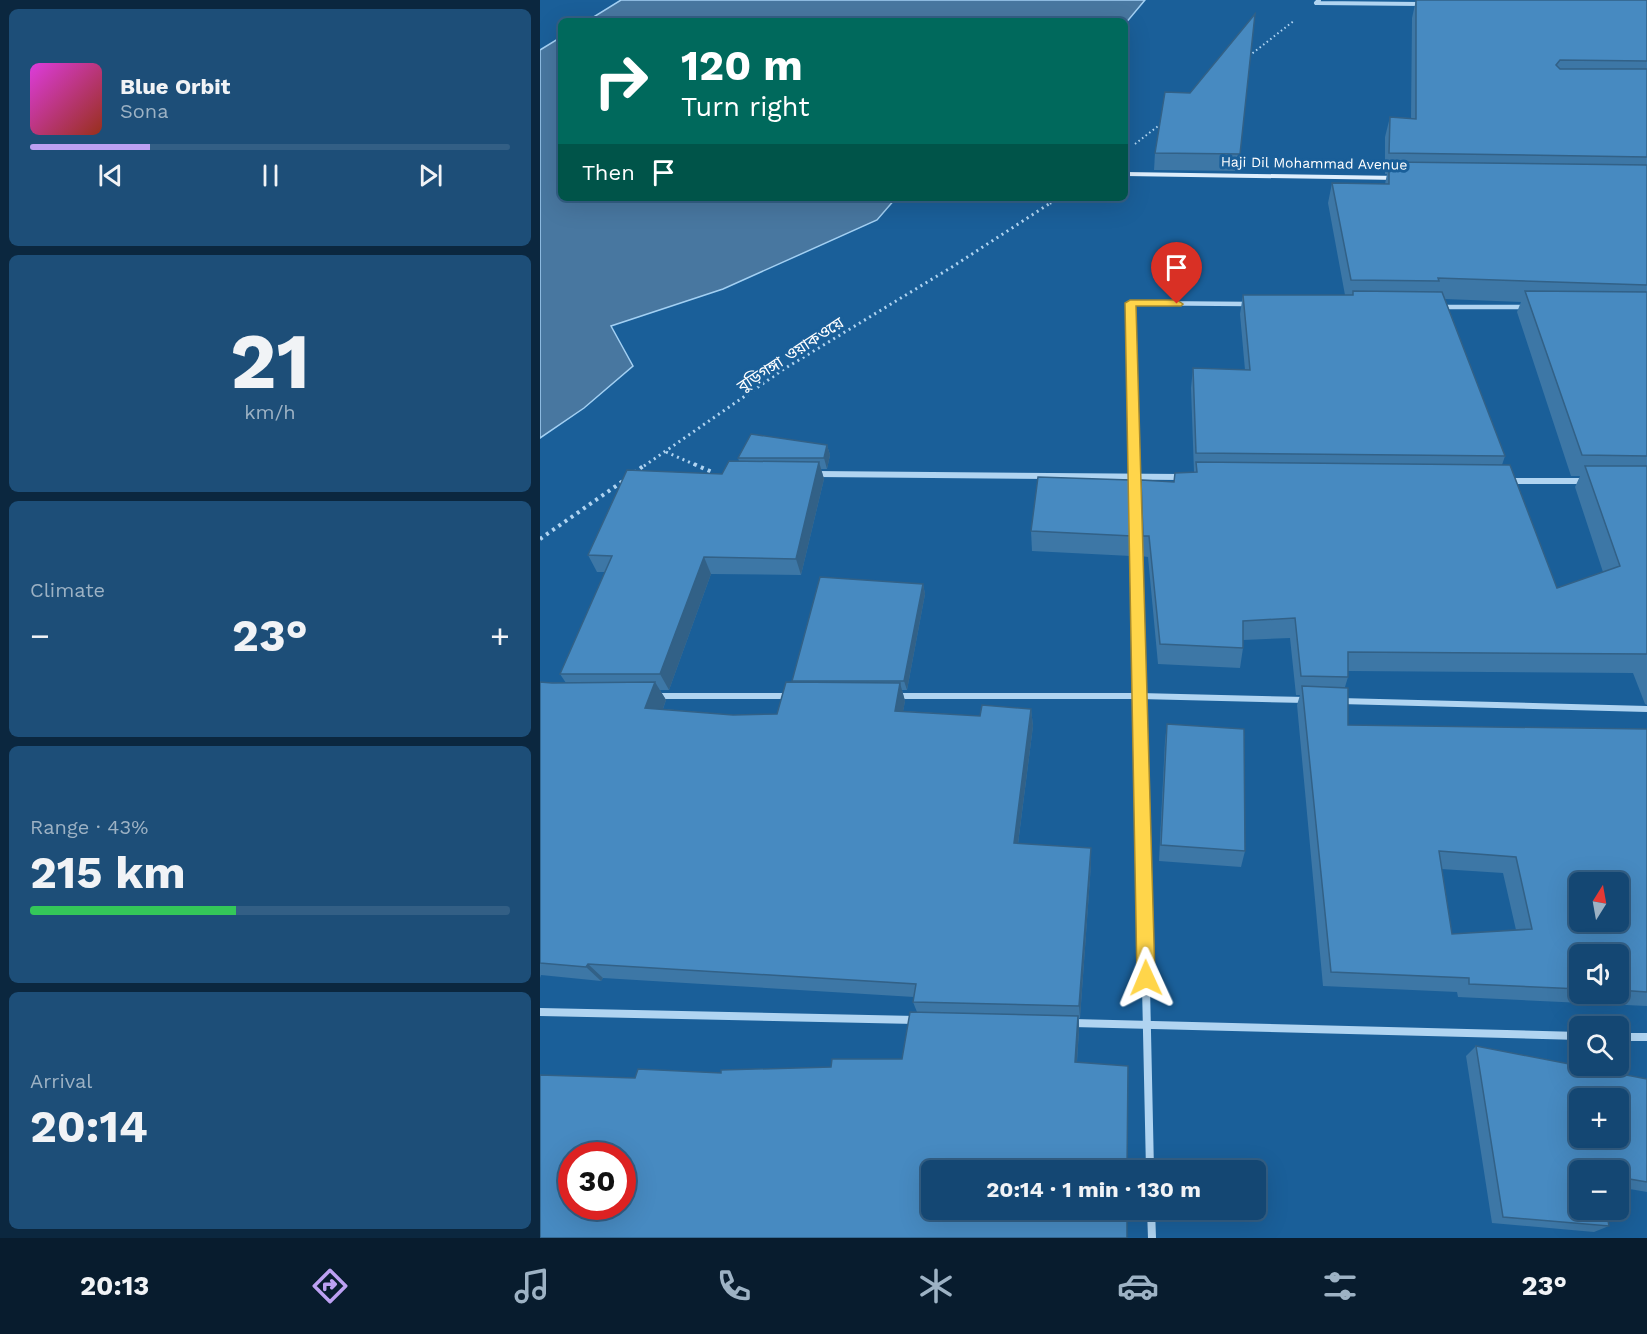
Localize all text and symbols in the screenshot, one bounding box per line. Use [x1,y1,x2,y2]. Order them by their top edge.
text: 120 m [681,41,803,90]
icon: right [582,42,660,120]
text: Blue Orbit [120,74,230,99]
text: Turn right [681,91,810,123]
text: Sona [120,99,169,123]
street label: Haji Dil Mohammad Avenue [1221,153,1407,173]
icon: arrive [647,156,680,189]
icon: previous [94,159,127,192]
icon: pause [254,159,287,192]
icon: next [414,159,447,192]
text: Then [582,160,635,185]
pin [1151,242,1202,304]
icon: arrive [1160,251,1193,284]
street label: বুড়িগঙ্গা ওয়াকওয়ে [733,312,848,396]
text: 21 [230,315,310,407]
text: km/h [244,400,296,424]
text: Climate [30,578,105,602]
text: 23° [232,609,308,662]
text: − [30,616,50,655]
text: + [490,616,510,655]
text: Range · 43% [30,815,148,839]
text: 215 km [30,846,186,899]
north arrow [1569,872,1629,932]
map controls [1569,872,1629,1220]
button: sound [1569,944,1629,1004]
position arrow [1114,946,1178,1010]
button: search [1569,1016,1629,1076]
text: Arrival [30,1069,92,1093]
button: + [1569,1088,1629,1148]
text: 20:14 [30,1100,148,1153]
speed limit sign: 30 [558,1142,636,1220]
button: − [1569,1160,1629,1220]
text: 20:14 · 1 min · 130 m [986,1177,1201,1202]
icon: directions [309,1265,351,1307]
icon: music [511,1265,553,1307]
icon: phone [713,1265,755,1307]
icon: climate [915,1265,957,1307]
icon: car [1117,1265,1159,1307]
icon: filters [1319,1265,1361,1307]
text: 20:13 [80,1270,149,1302]
text: 23° [1521,1270,1567,1302]

